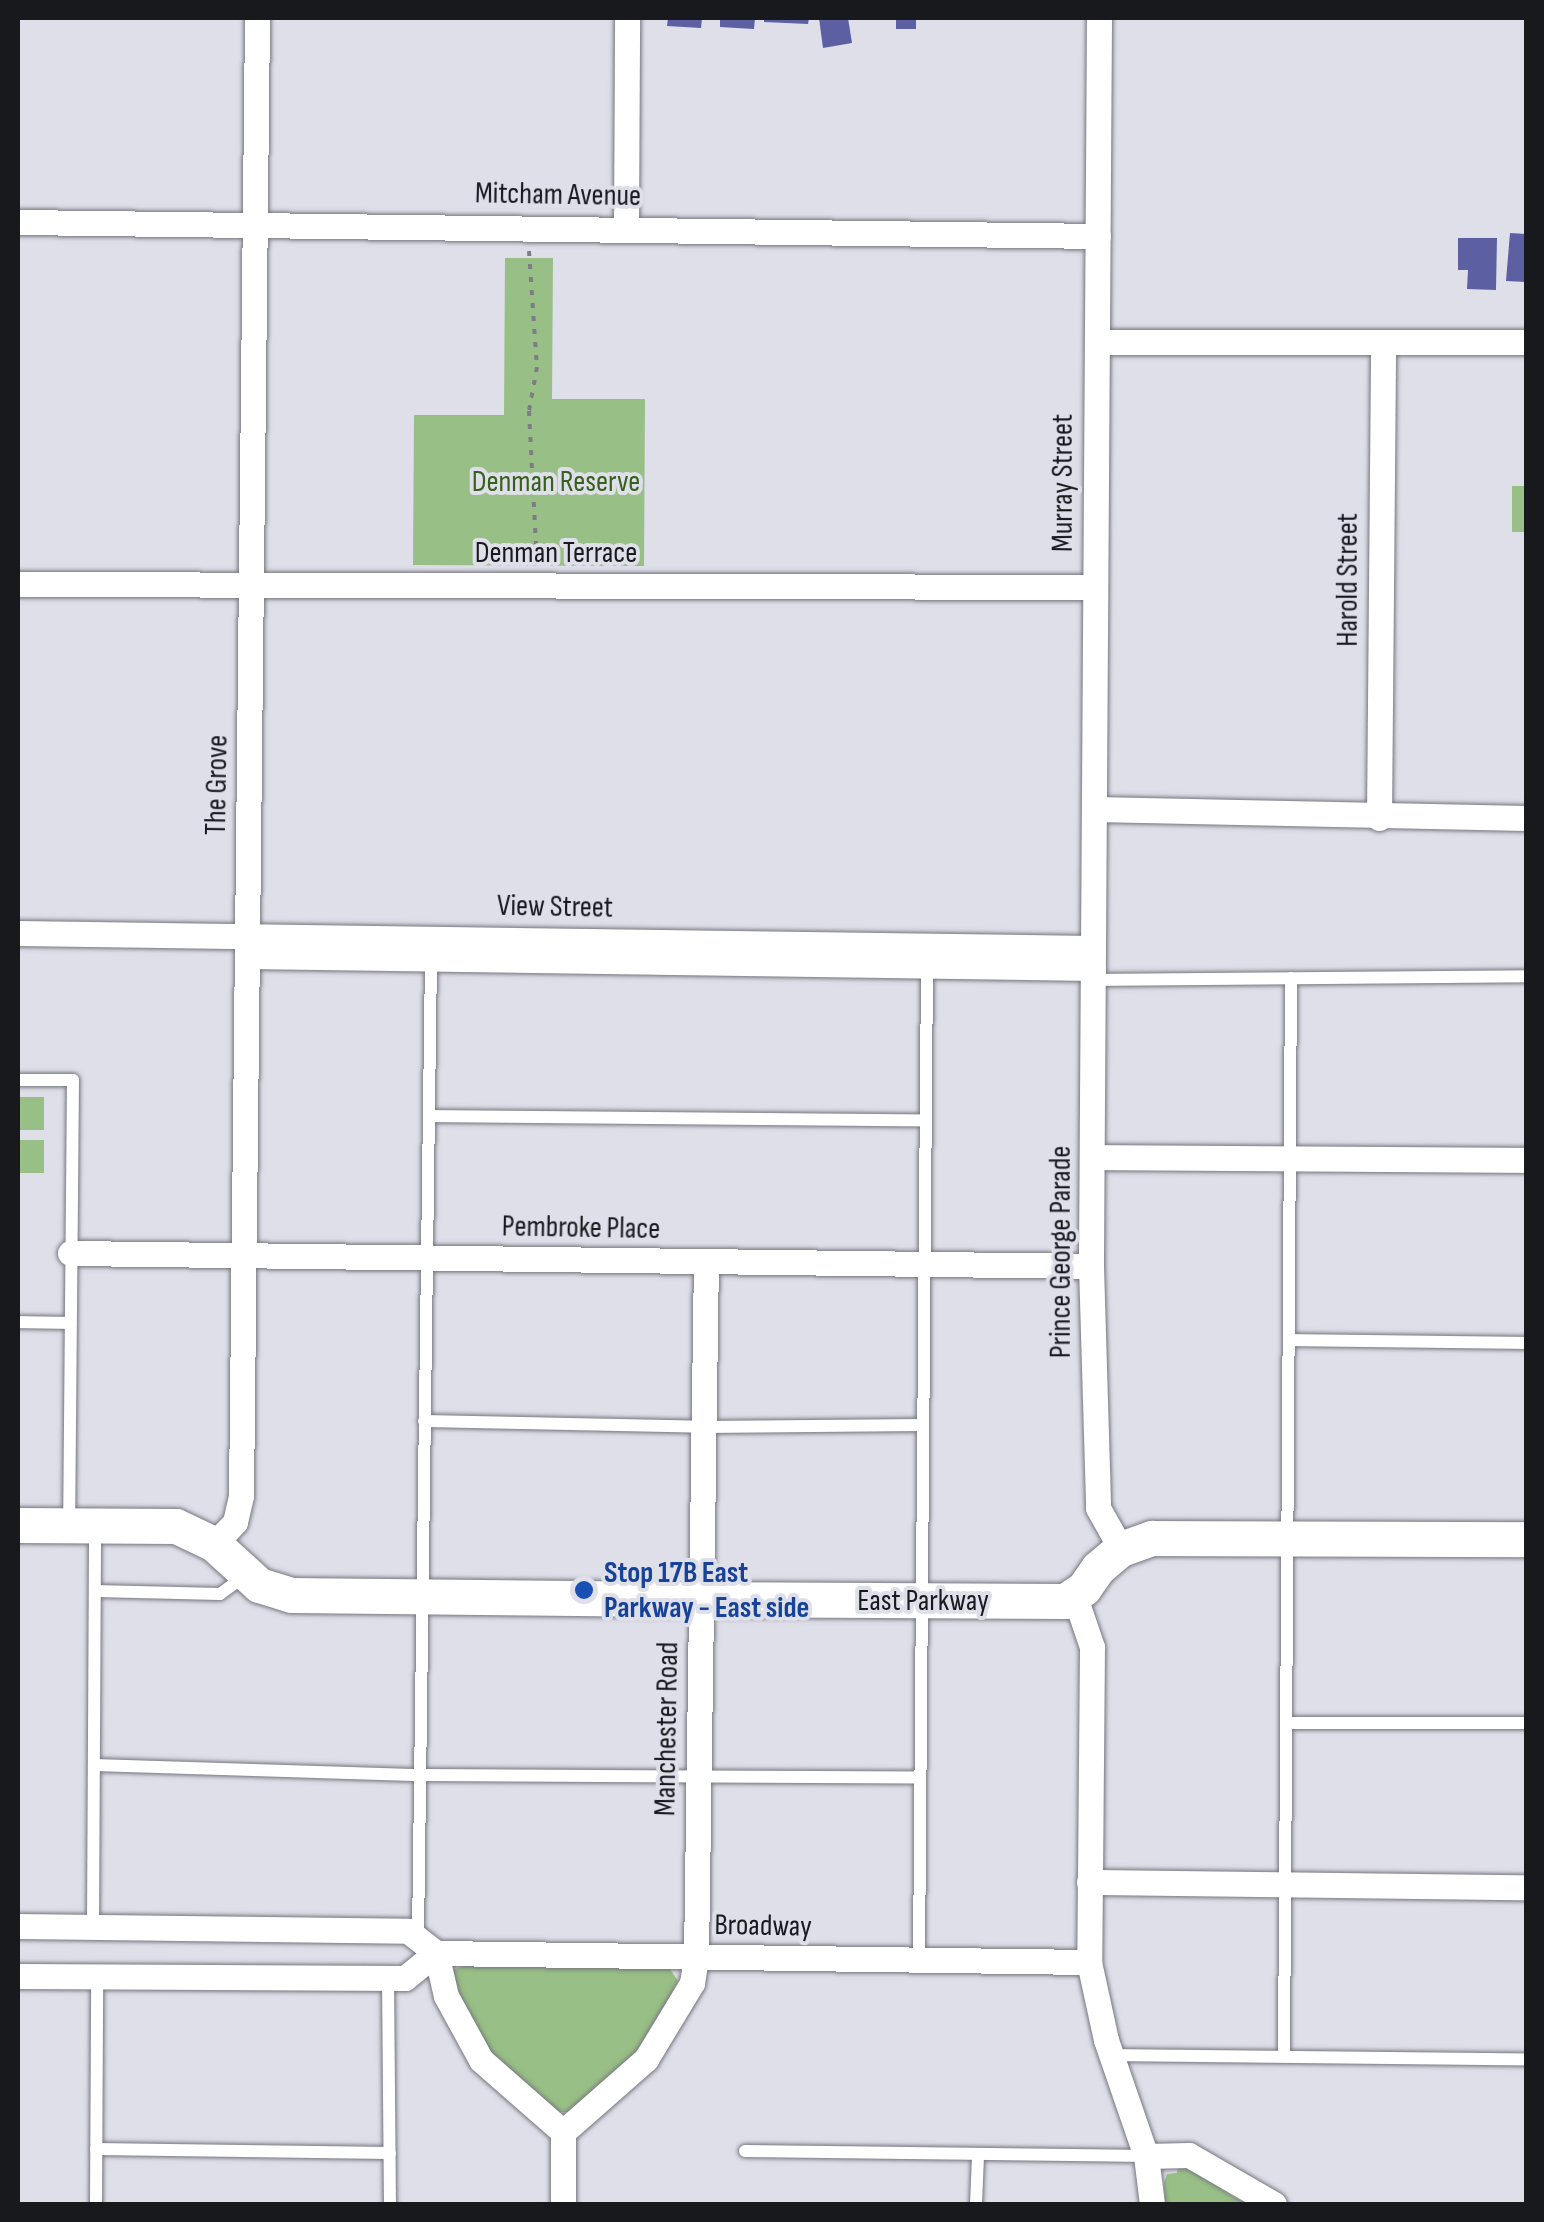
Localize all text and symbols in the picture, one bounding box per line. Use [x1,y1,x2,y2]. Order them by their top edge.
street label: Mitcham Avenue [475,176,641,214]
street label: Murray Street [1045,414,1081,552]
park label: Denman Reserve [472,464,640,500]
street label: Harold Street [1330,513,1366,647]
street label: Denman Terrace [475,535,637,571]
street label: The Grove [198,735,236,835]
street label: View Street [497,888,613,926]
street label: Prince George Parade [1043,1146,1079,1358]
street label: Pembroke Place [501,1209,661,1247]
place label: Stop 17B East Parkway - East side [604,1555,809,1626]
marker: Stop 17B East Parkway - East side [573,1579,595,1601]
street label: East Parkway [857,1583,989,1619]
street label: Manchester Road [647,1642,687,1816]
street label: Broadway [714,1907,812,1945]

